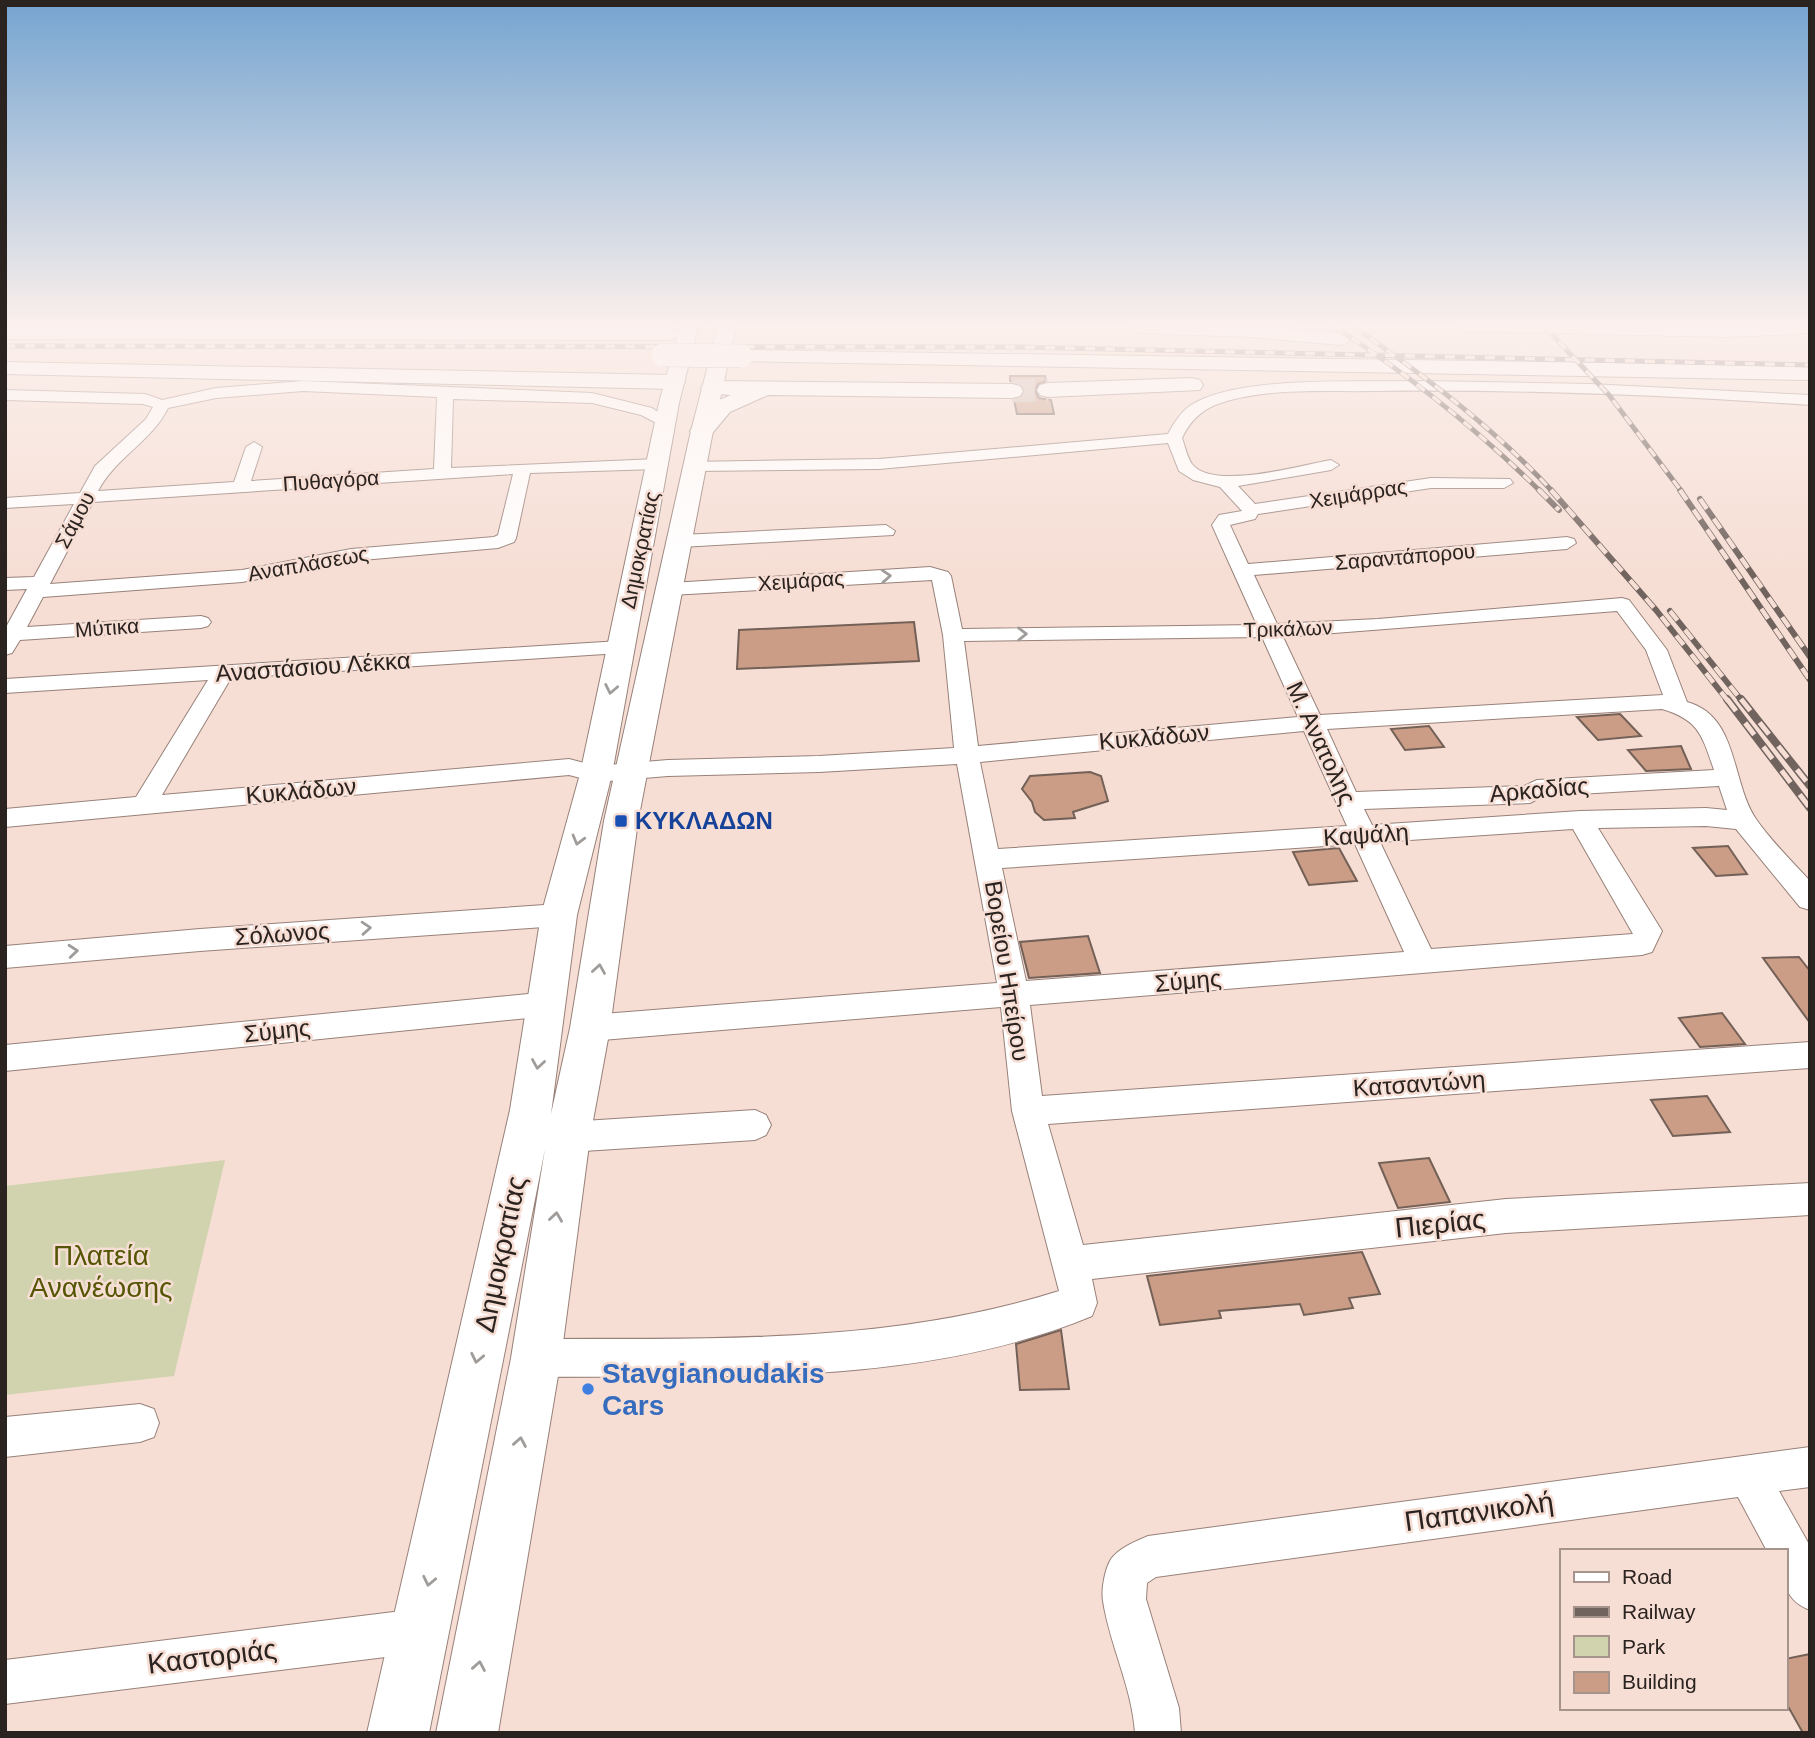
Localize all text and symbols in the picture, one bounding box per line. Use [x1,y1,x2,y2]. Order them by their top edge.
street label: Πυθαγόρα [282,466,380,495]
street label: Χειμάρρας [1308,474,1408,513]
street label: Σάμου [50,488,99,552]
street label: Δημοκρατίας [616,489,663,611]
street label: Σαραντάπορου [1334,539,1476,574]
street label: Αναπλάσεως [246,542,370,585]
street label: Χειμάρας [757,566,845,595]
one-way arrow [881,568,892,583]
street label: Μύτικα [74,614,140,641]
street label: Τρικάλων [1243,615,1333,642]
one-way arrow [1017,626,1027,642]
street label: Αναστάσιου Λέκκα [214,646,412,687]
street label: Μ. Ανατολης [1281,677,1362,808]
one-way arrow [605,683,620,695]
street label: Κυκλάδων [1098,718,1210,755]
street label: Κυκλάδων [245,772,357,809]
street label: Αρκαδίας [1488,772,1590,807]
place label: ΚΥΚΛΑΔΩΝ [635,807,773,834]
marker: ΚΥΚΛΑΔΩΝ [613,813,629,829]
street label: Καψάλη [1322,818,1410,851]
one-way arrow [572,834,586,846]
street label: Βορείου Ηπείρου [980,879,1035,1063]
street label: Σόλωνος [234,917,330,950]
one-way arrow [361,921,372,936]
one-way arrow [68,944,79,959]
one-way arrow [591,963,606,975]
street label: Σύμης [1154,964,1222,997]
street label: Σύμης [242,1014,312,1047]
one-way arrow [531,1058,546,1070]
street label: Κατσαντώνη [1352,1065,1486,1102]
street label: Δημοκρατίας [469,1173,532,1335]
street label: Πιερίας [1393,1203,1487,1244]
one-way arrow [548,1211,563,1223]
park label: Πλατεία Ανανέωσης [29,1240,173,1303]
one-way arrow [471,1352,486,1364]
place label: Stavgianoudakis Cars [602,1358,825,1421]
marker: Stavgianoudakis Cars [580,1381,596,1397]
one-way arrow [512,1436,527,1448]
street label: Παπανικολή [1403,1486,1556,1537]
legend [1560,1549,1787,1710]
text: Road [1622,1565,1672,1588]
one-way arrow [423,1575,438,1587]
text: Railway [1622,1600,1696,1623]
street label: Καστοριάς [146,1633,278,1680]
text: Park [1622,1635,1666,1658]
one-way arrow [471,1660,486,1672]
text: Building [1622,1670,1697,1693]

